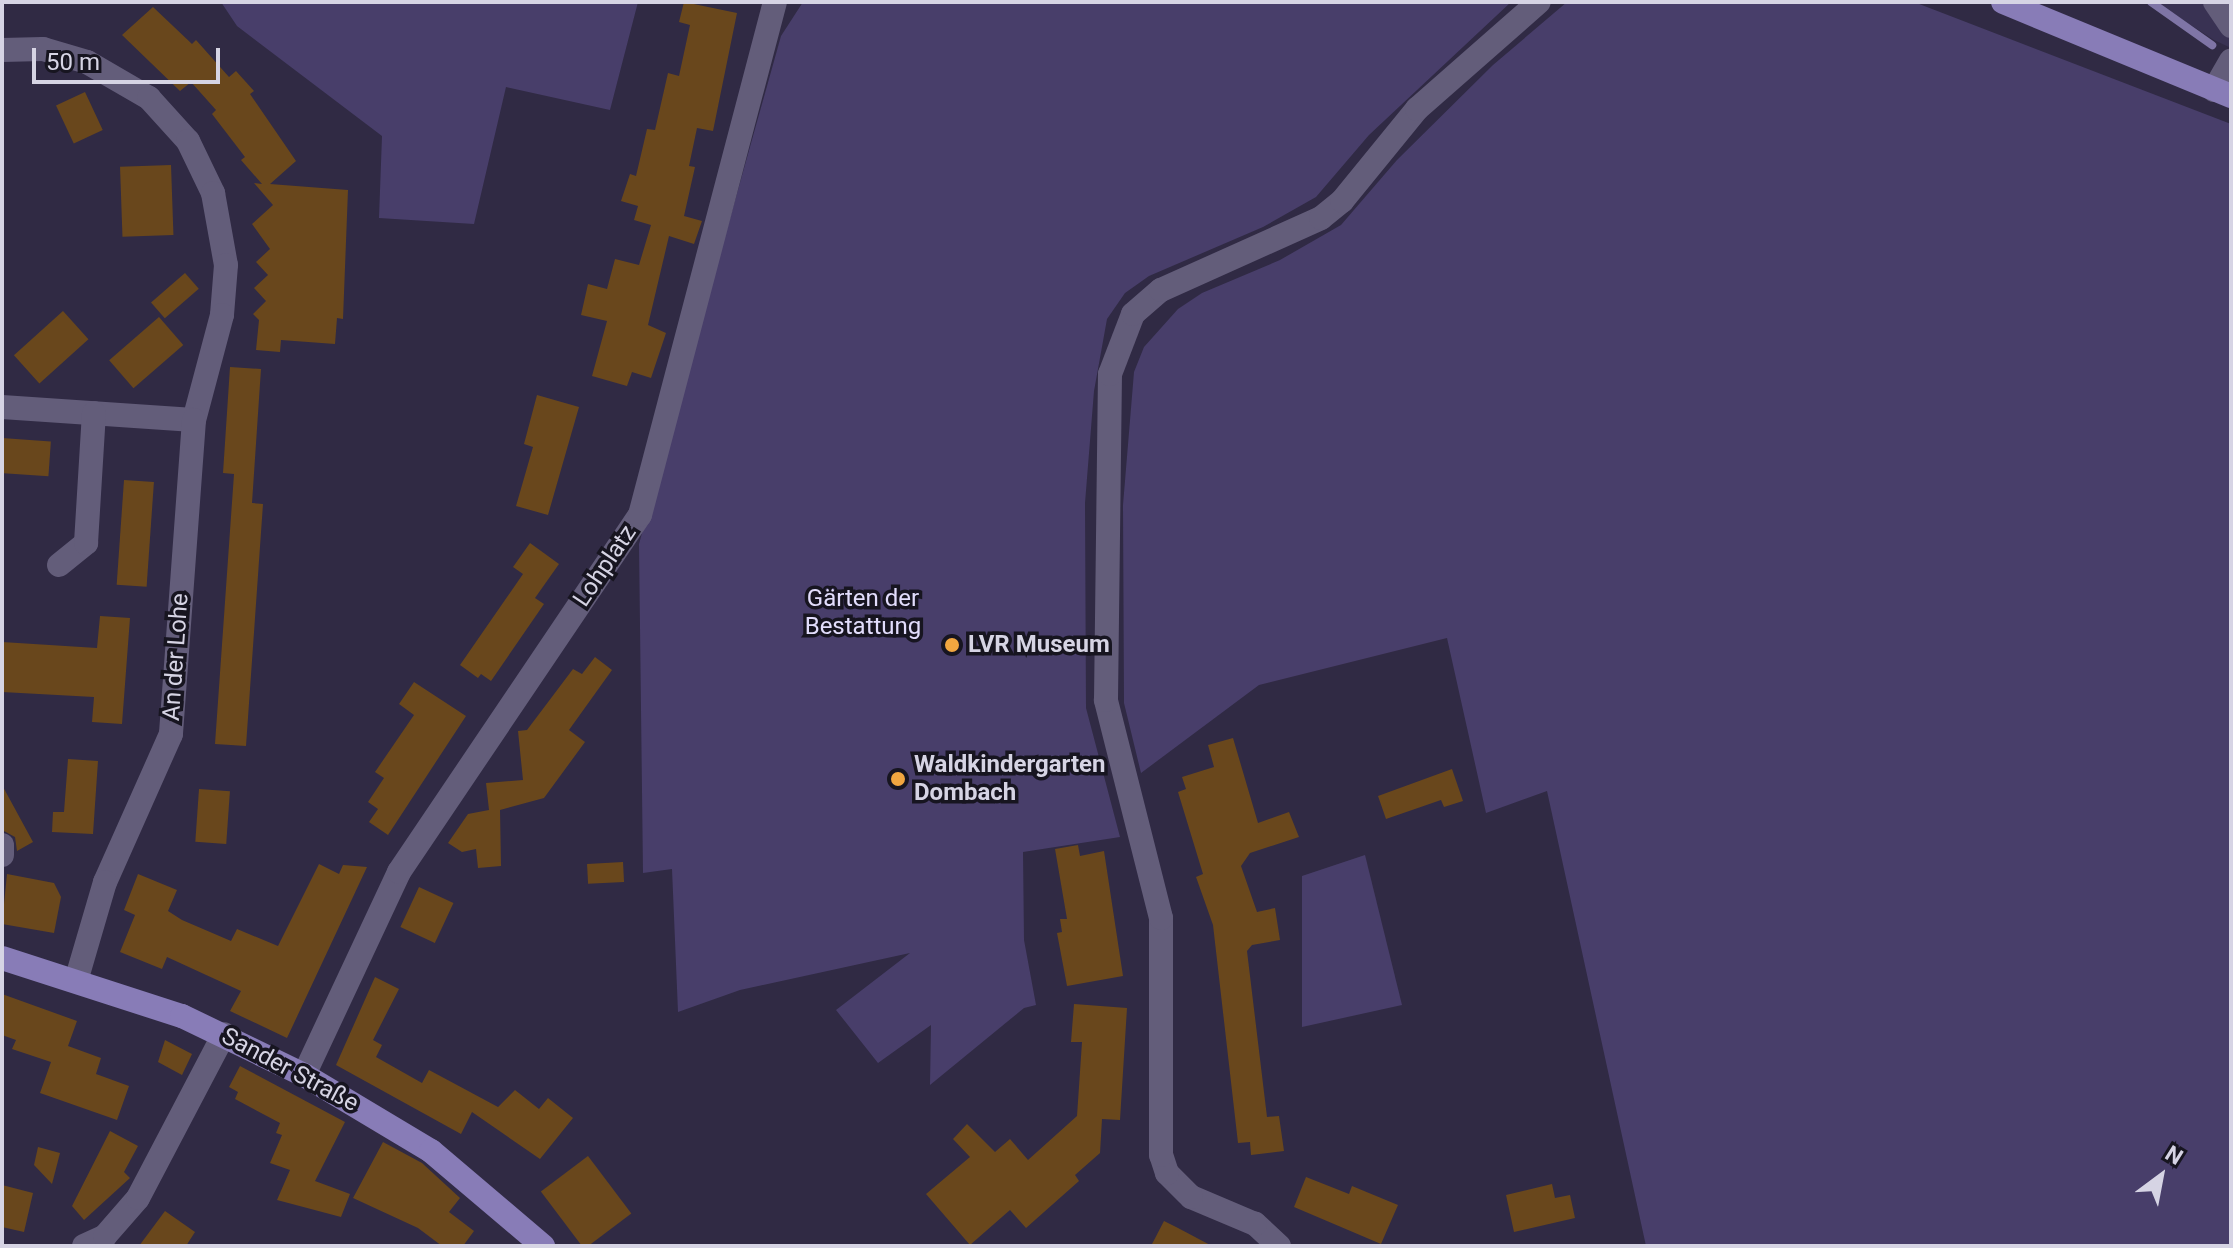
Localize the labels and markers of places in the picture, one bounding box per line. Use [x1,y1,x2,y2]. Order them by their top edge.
place label: LVR Museum [968,631,1110,659]
marker: LVR Museum [943,636,961,654]
place label: Waldkindergarten Dombach [914,751,1105,807]
marker: Waldkindergarten Dombach [889,770,907,788]

